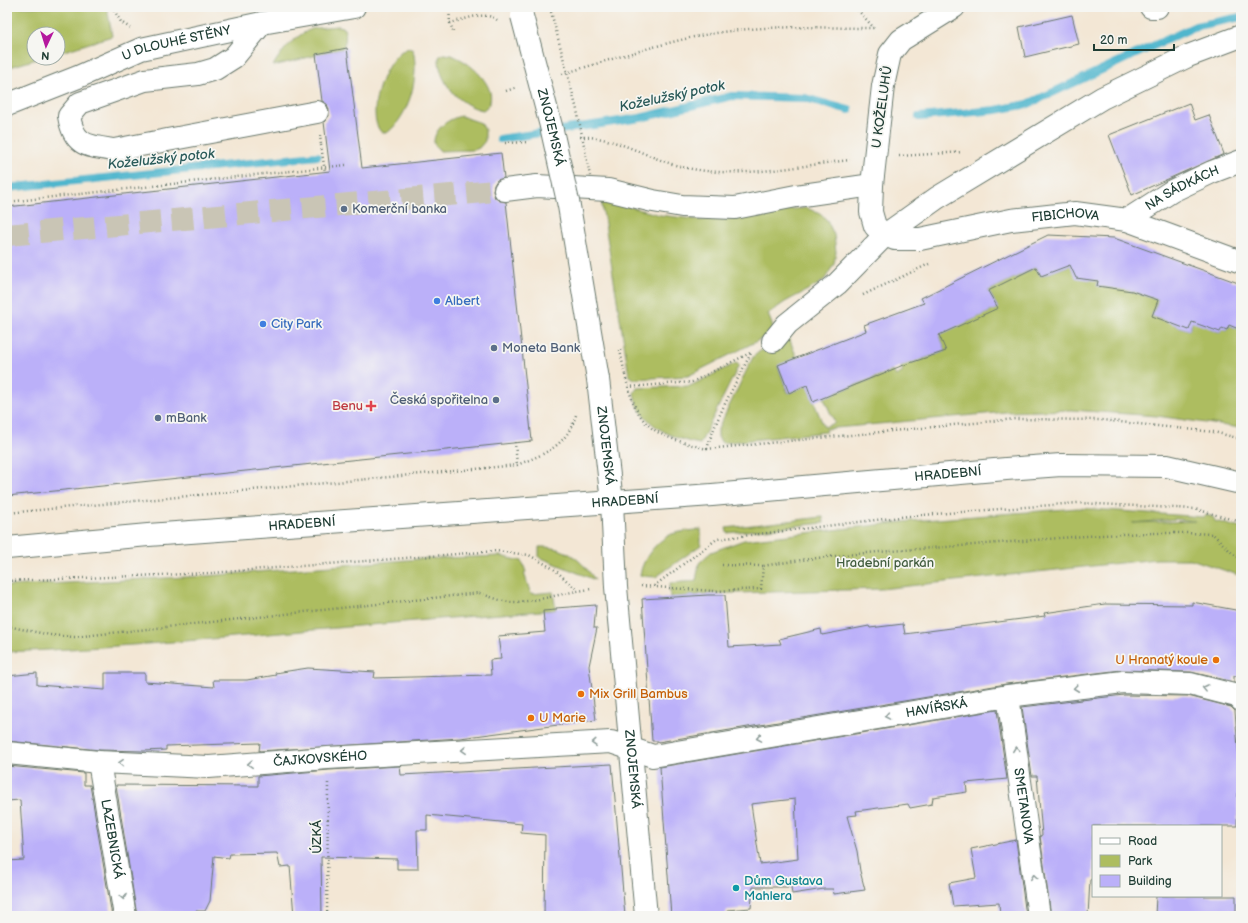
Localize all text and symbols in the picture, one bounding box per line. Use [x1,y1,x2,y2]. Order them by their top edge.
street label: U DLOUHÉ STĚNY [119,22,233,64]
north arrow [26,26,66,66]
scale bar [1094,26,1174,52]
text: 20 m [1100,33,1127,48]
text: N [41,49,50,62]
street label: U KOŽELUHŮ [867,65,896,149]
water label: Koželužský potok [618,76,727,116]
street label: ZNOJEMSKÁ [533,86,569,168]
water label: Koželužský potok [107,145,217,173]
street label: NA SÁDKÁCH [1142,162,1221,214]
place label: Komerční banka [352,201,447,217]
marker: Komerční banka [339,204,349,214]
street label: FIBICHOVA [1031,205,1100,226]
place label: Albert [445,293,480,309]
marker: Albert [432,296,442,306]
place label: City Park [271,316,323,332]
marker: City Park [258,319,268,329]
place label: Moneta Bank [502,340,581,356]
marker: Moneta Bank [489,343,499,353]
place label: Česká spořitelna [390,391,488,408]
marker: Česká spořitelna [491,395,501,405]
place label: Benu [332,398,363,414]
marker: Benu [366,401,376,411]
street label: ZNOJEMSKÁ [593,405,619,487]
place label: mBank [166,410,207,426]
marker: mBank [153,413,163,423]
street label: HRADEBNÍ [914,462,982,485]
street label: HRADEBNÍ [591,490,659,512]
street label: HRADEBNÍ [268,513,336,534]
park label: Hradební parkán [836,555,934,571]
place label: U Hranatý koule [1115,652,1208,668]
marker: U Hranatý koule [1211,655,1221,665]
one-way arrow [1072,683,1079,692]
one-way arrow [1201,684,1208,693]
place label: Mix Grill Bambus [589,686,688,702]
marker: Mix Grill Bambus [576,689,586,699]
street label: HAVÍŘSKÁ [904,694,969,721]
place label: U Marie [539,710,586,726]
one-way arrow [884,711,890,720]
marker: U Marie [526,713,536,723]
street label: ZNOJEMSKÁ [621,728,645,810]
one-way arrow [756,733,762,742]
one-way arrow [591,739,597,747]
one-way arrow [461,746,467,754]
one-way arrow [1012,746,1021,752]
street label: ČAJKOVSKÉHO [273,748,368,770]
one-way arrow [118,758,124,767]
one-way arrow [247,759,253,768]
street label: SMETANOVA [1010,767,1037,845]
street label: LAZEBNICKÁ [97,798,128,881]
street label: ÚZKÁ [308,819,325,854]
legend [1092,825,1222,897]
text: Road [1128,834,1157,849]
text: Park [1128,854,1152,869]
place label: Dům Gustava Mahlera [744,873,823,904]
one-way arrow [1030,874,1039,880]
text: Building [1128,874,1172,889]
marker: Dům Gustava Mahlera [731,883,741,893]
one-way arrow [118,894,127,900]

